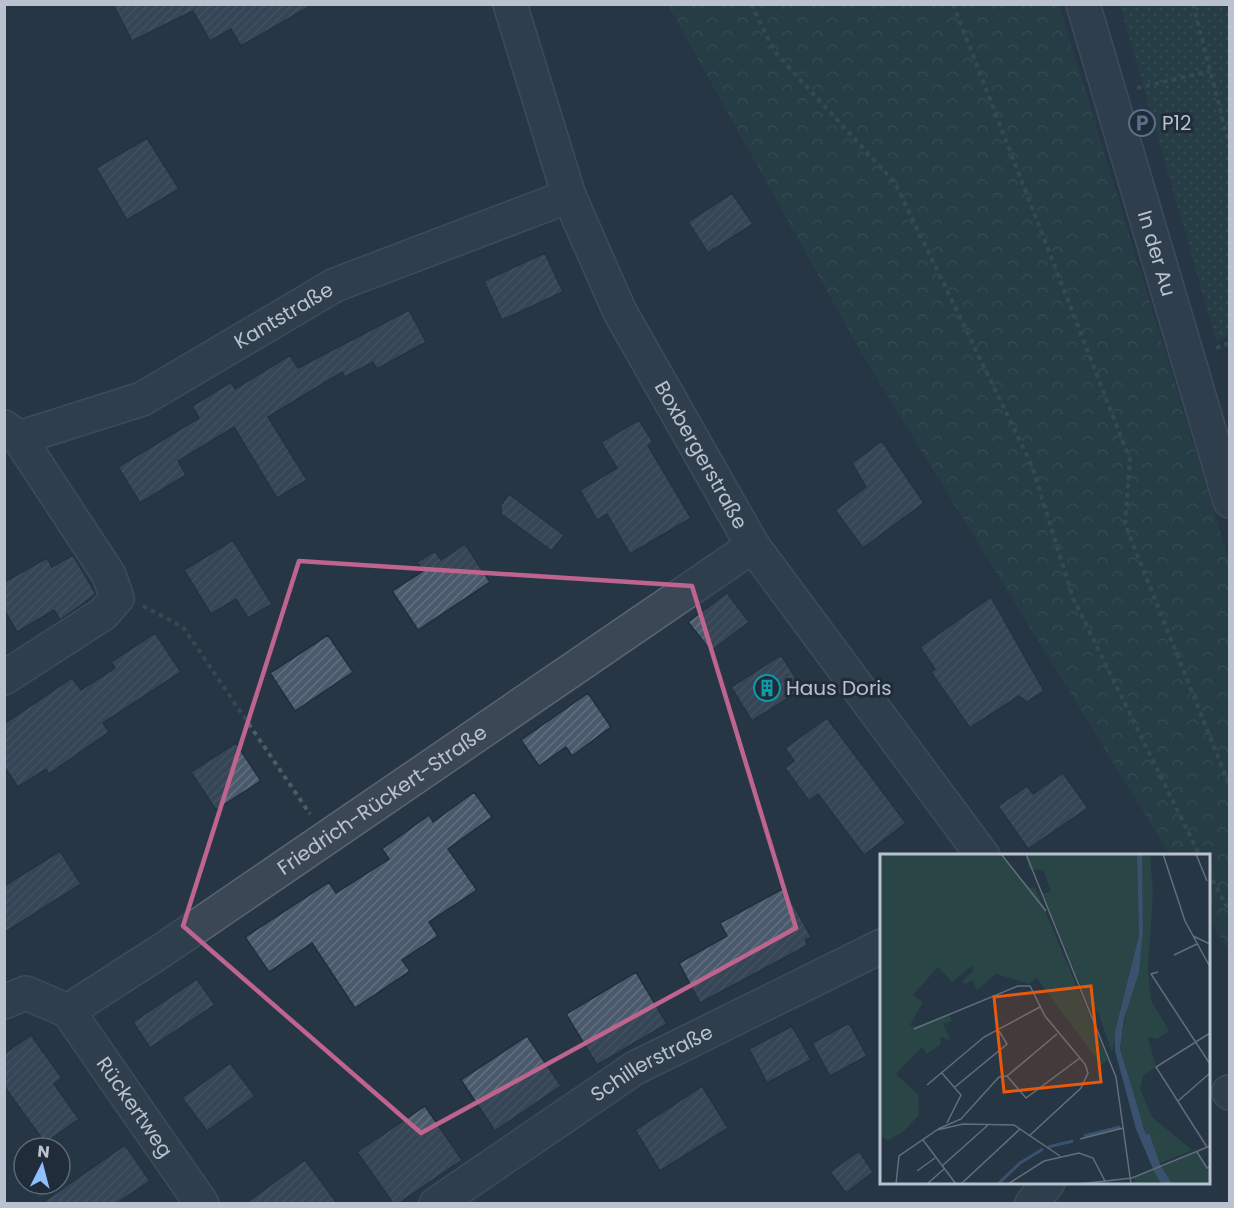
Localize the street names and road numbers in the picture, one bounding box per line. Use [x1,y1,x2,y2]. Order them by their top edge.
street label: In der Au [1131,207,1183,300]
street label: Kantstraße [229,275,338,356]
street label: Boxbergerstraße [648,376,754,534]
street label: Friedrich-Rückert-Straße [272,718,493,881]
street label: Schillerstraße [585,1018,717,1108]
street label: Rückertweg [90,1051,180,1163]

